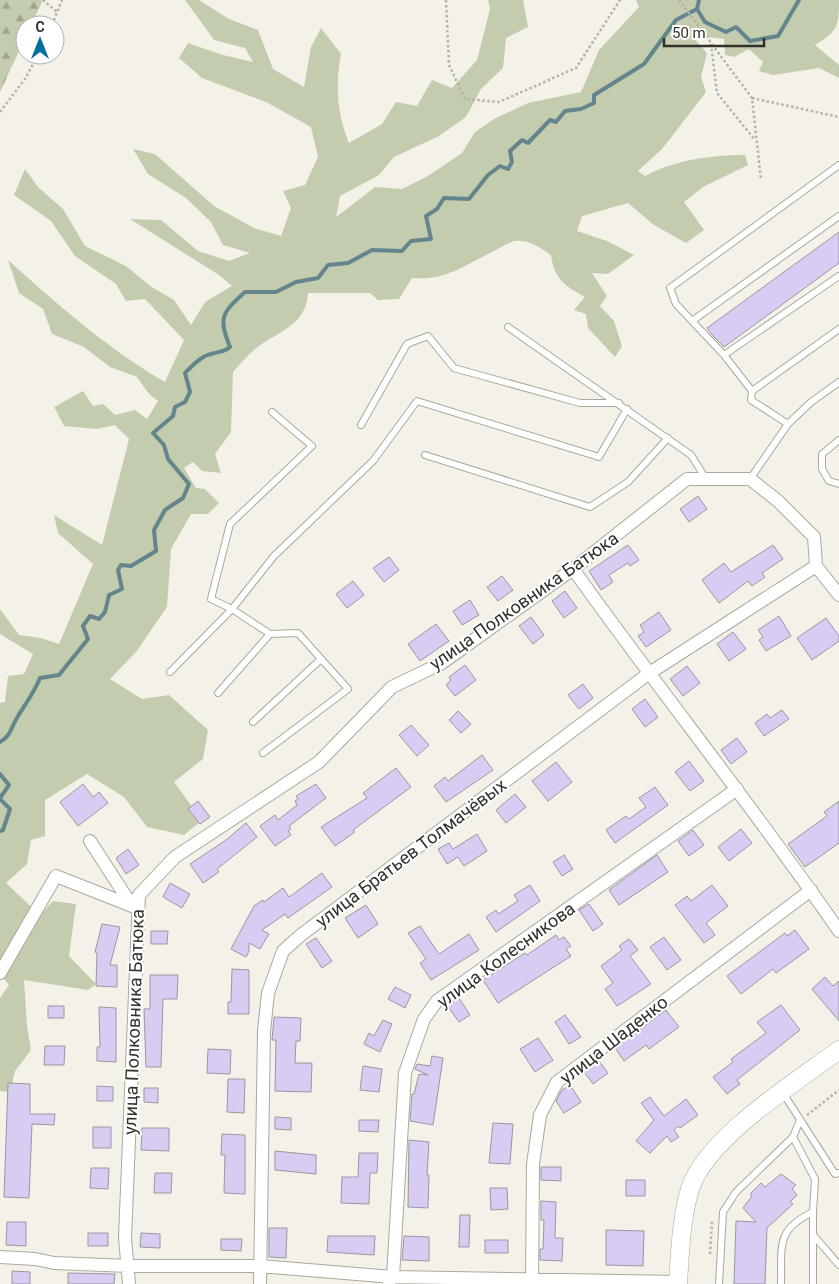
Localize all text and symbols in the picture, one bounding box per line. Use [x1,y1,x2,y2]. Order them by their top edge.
north arrow [15,15,65,65]
scale bar [664,15,764,47]
text: С [35,19,45,35]
text: 50 m [672,24,706,42]
street label: улица Полковника Батюка [425,527,622,674]
street label: улица Братьев Толмачёвых [311,774,510,931]
street label: улица Колесникова [433,897,579,1012]
street label: улица Полковника Батюка [119,909,148,1135]
street label: улица Шаденко [556,991,672,1088]

